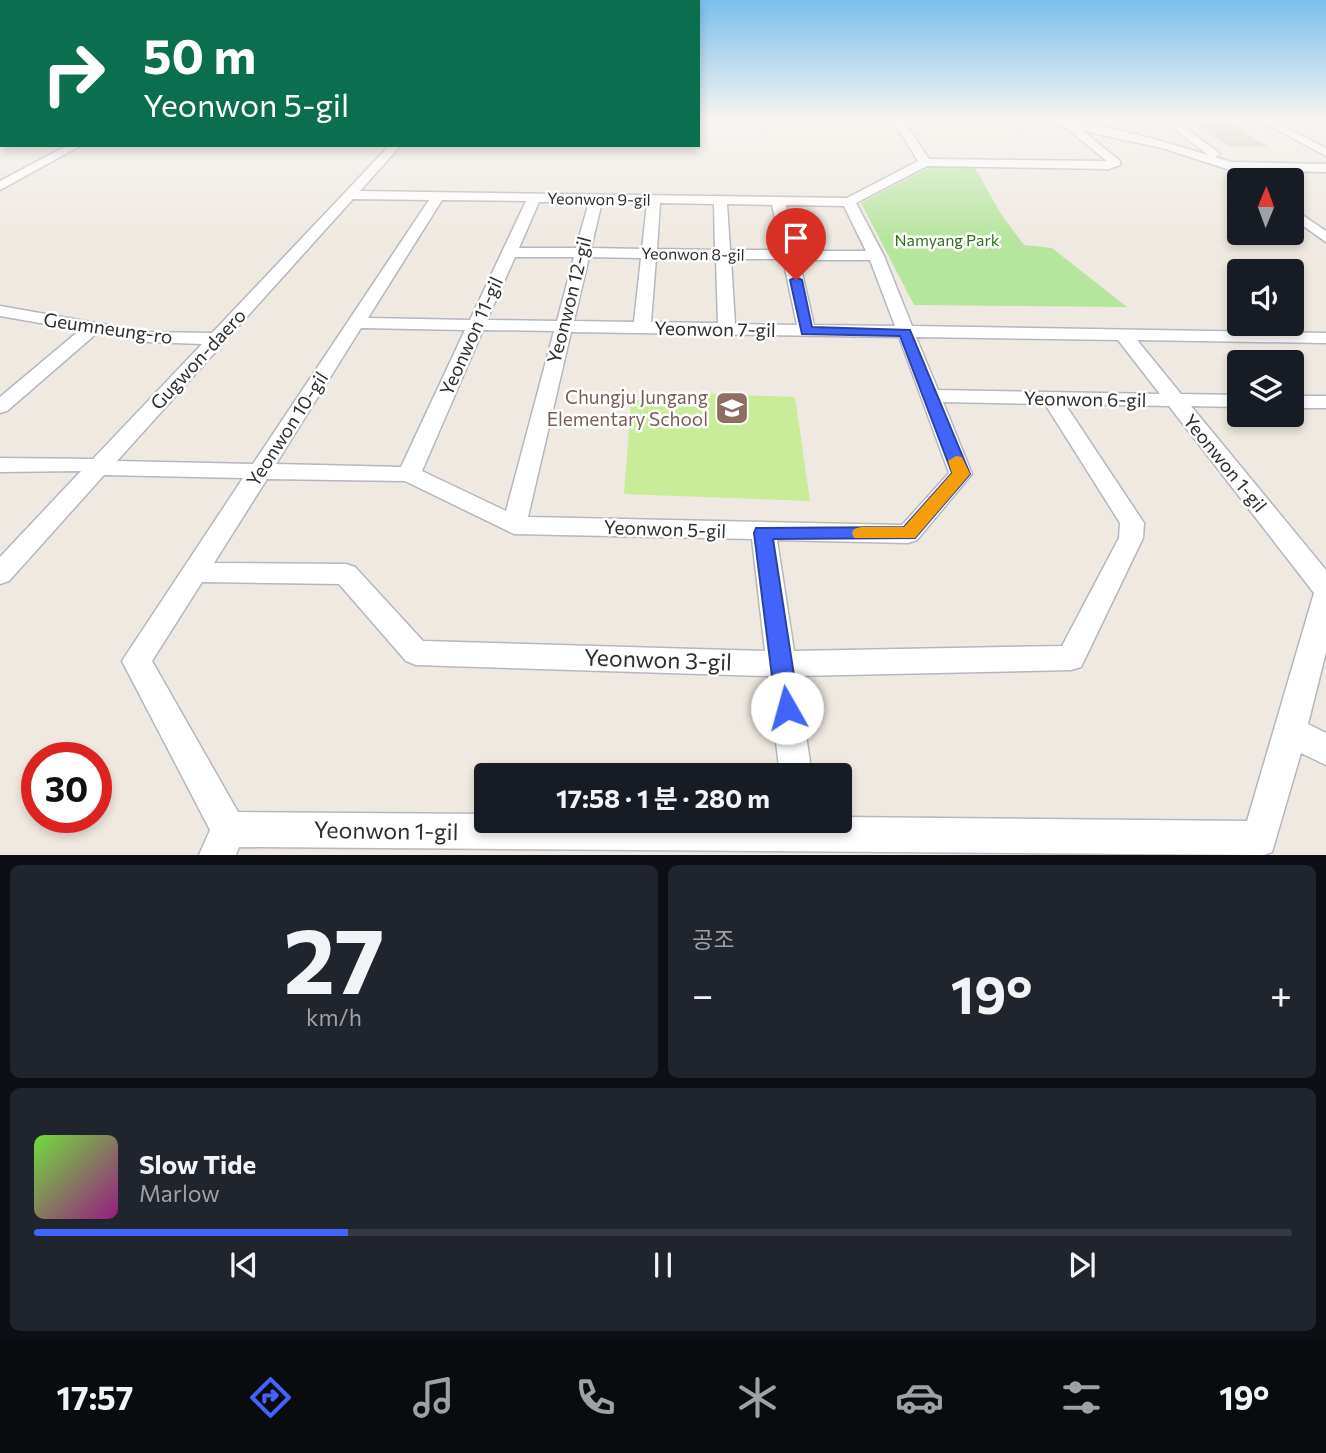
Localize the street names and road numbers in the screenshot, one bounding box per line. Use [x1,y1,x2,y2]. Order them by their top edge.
street label: Yeonwon 9-gil [547,188,651,209]
street label: Yeonwon 12-gil [542,234,595,366]
street label: Yeonwon 8-gil [641,243,745,264]
street label: Yeonwon 11-gil [434,273,507,399]
street label: Gugwon-daero [145,303,250,414]
street label: Geumneung-ro [42,307,174,348]
street label: Yeonwon 7-gil [654,316,776,341]
street label: Yeonwon 10-gil [241,367,332,490]
street label: Yeonwon 6-gil [1023,386,1147,411]
street label: Yeonwon 1-gil [1179,409,1272,516]
street label: Yeonwon 5-gil [603,515,727,542]
street label: Yeonwon 3-gil [584,642,733,676]
street label: Yeonwon 1-gil [313,815,459,845]

